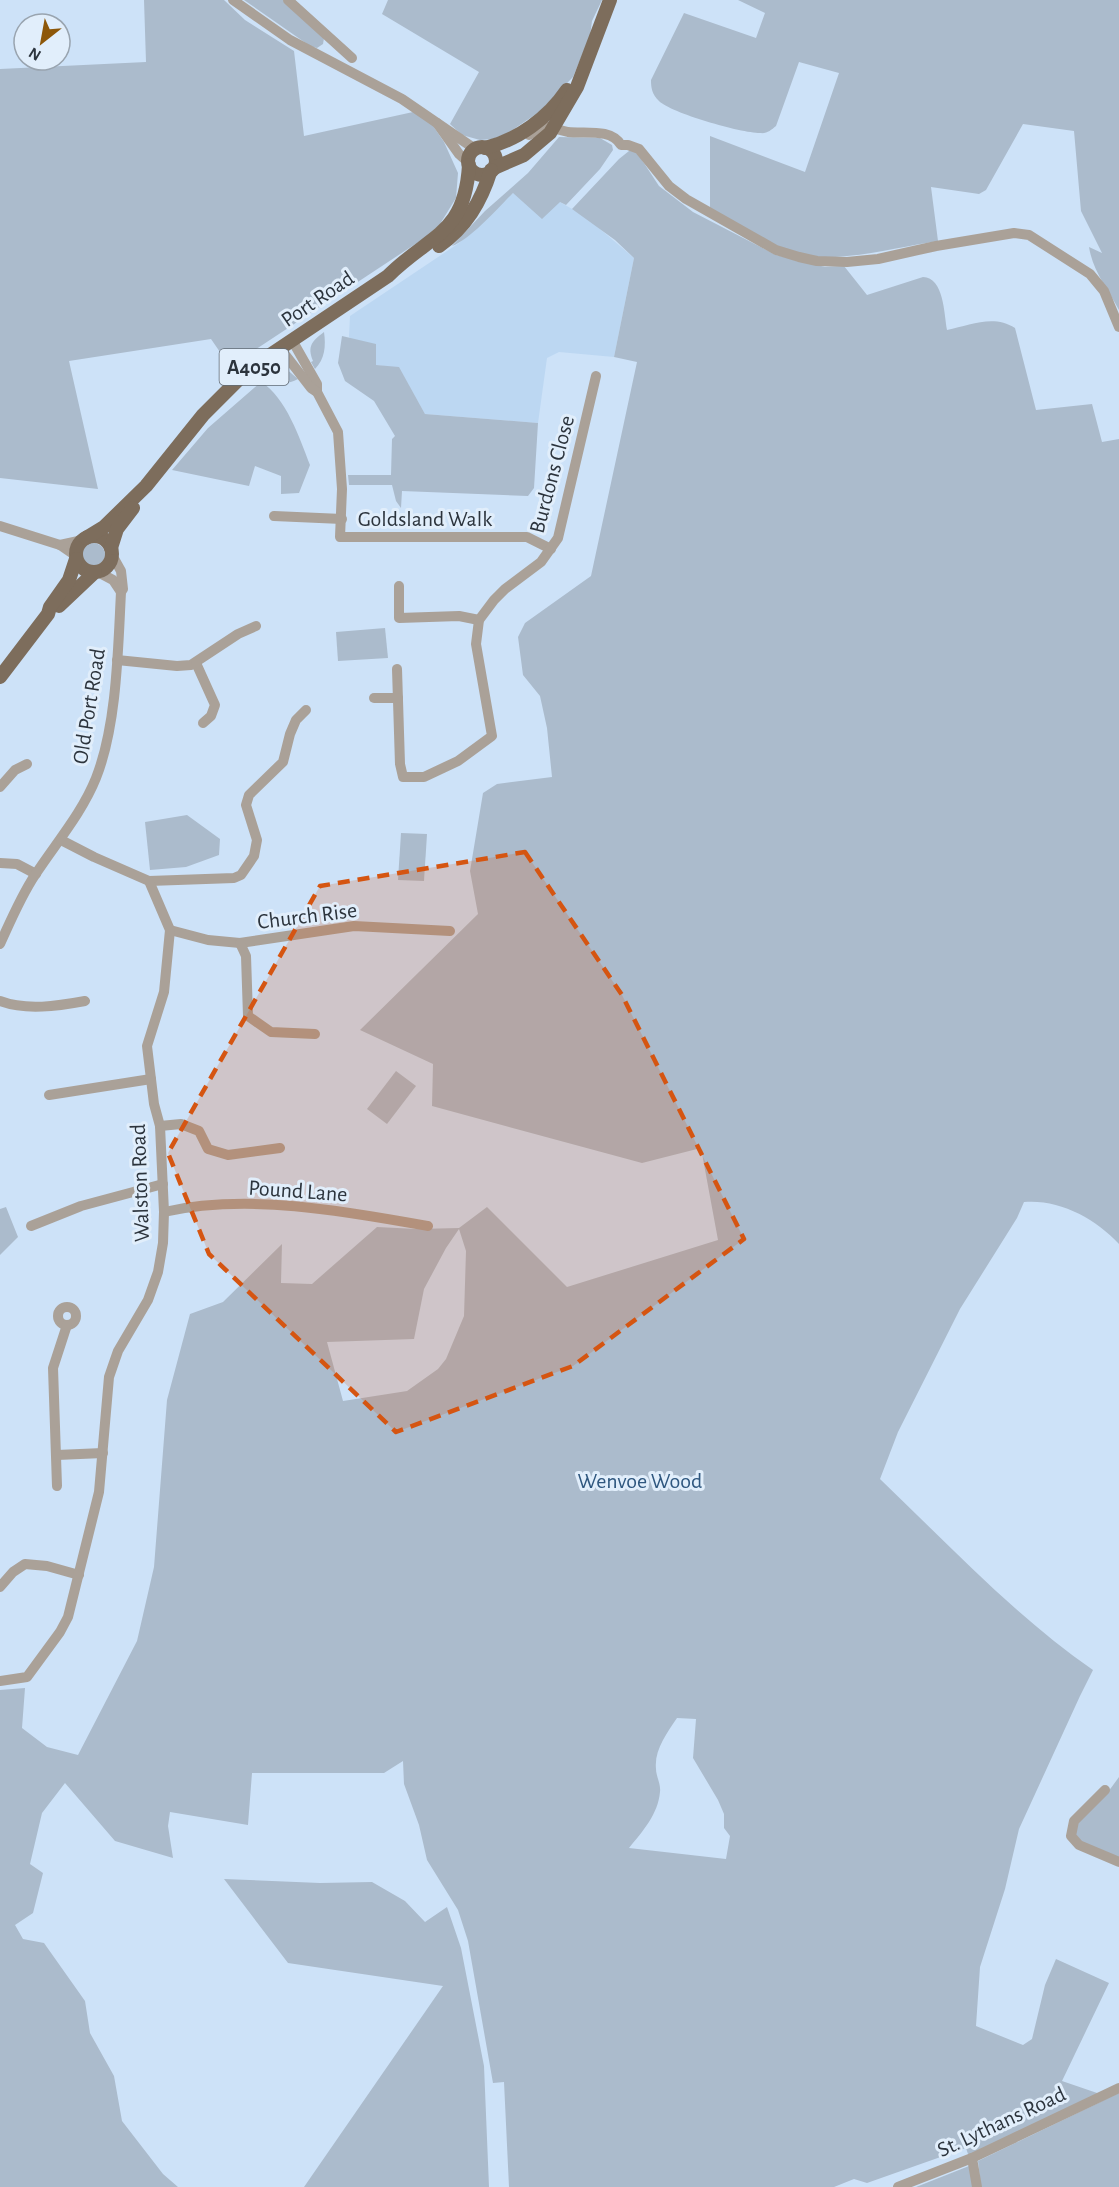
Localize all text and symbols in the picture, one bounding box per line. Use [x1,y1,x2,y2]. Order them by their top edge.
north arrow [12,12,72,72]
text: N [26,44,44,64]
street label: Port Road [277,267,358,331]
road number: A4050 [220,349,288,385]
street label: Burdons Close [526,413,578,536]
street label: Goldsland Walk [358,508,492,530]
street label: Old Port Road [69,647,109,766]
street label: Church Rise [256,899,358,933]
street label: Walston Road [127,1124,153,1242]
street label: Pound Lane [248,1177,348,1205]
park label: Wenvoe Wood [577,1470,703,1492]
street label: St. Lythans Road [934,2083,1069,2161]

